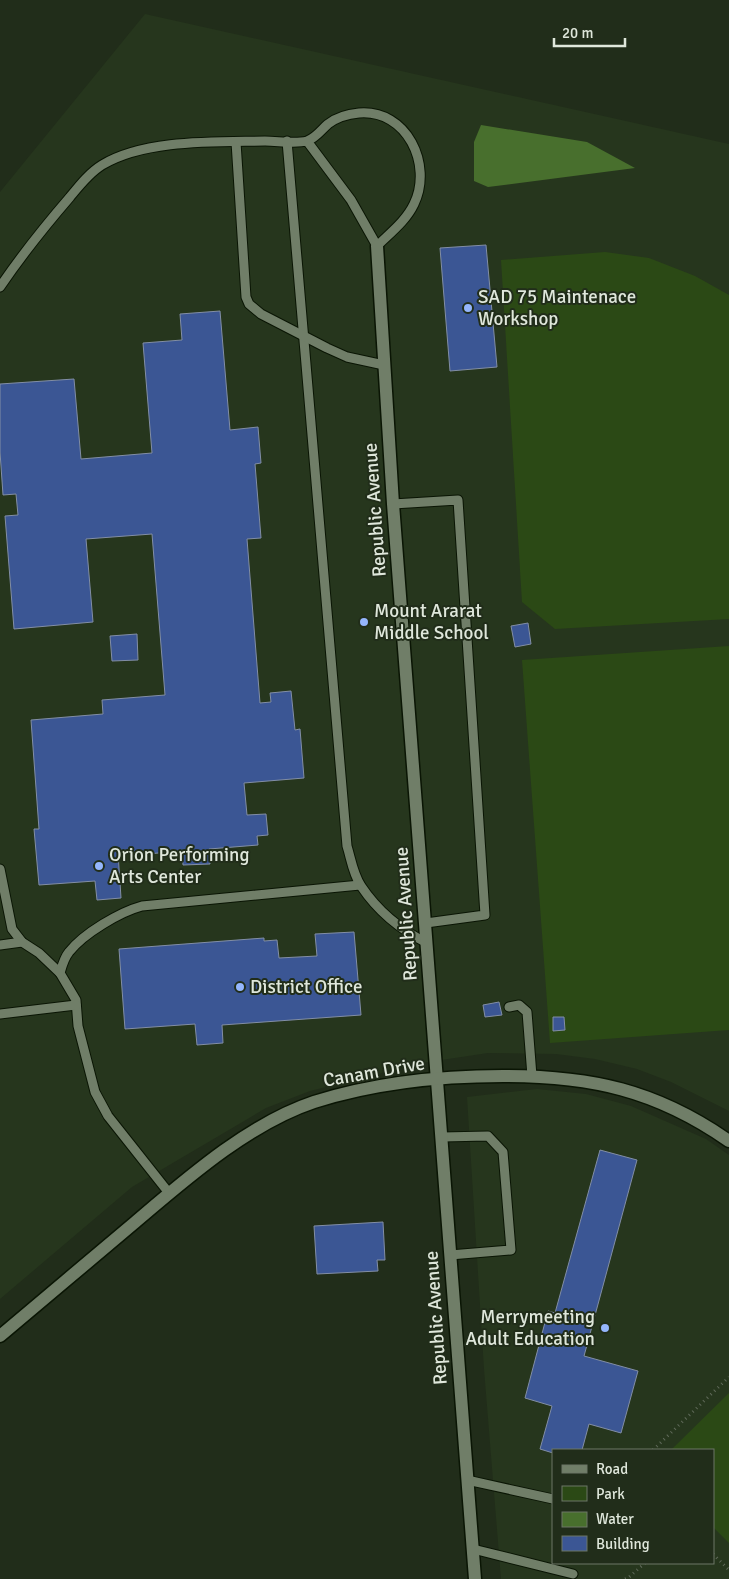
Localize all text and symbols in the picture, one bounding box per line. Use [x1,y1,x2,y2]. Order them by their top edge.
scale bar [554,15,625,47]
text: 20 m [562,24,593,42]
place label: SAD 75 Maintenace Workshop [478,285,636,331]
marker: SAD 75 Maintenace Workshop [462,302,474,314]
street label: Republic Avenue [358,442,392,578]
place label: Mount Ararat Middle School [374,599,489,645]
marker: Mount Ararat Middle School [358,616,370,628]
place label: Orion Performing Arts Center [109,843,249,889]
street label: Republic Avenue [389,846,423,982]
marker: Orion Performing Arts Center [93,860,105,872]
place label: District Office [250,975,362,999]
marker: District Office [234,981,246,993]
street label: Canam Drive [321,1051,427,1093]
street label: Republic Avenue [419,1250,453,1386]
place label: Merrymeeting Adult Education [465,1305,595,1351]
marker: Merrymeeting Adult Education [599,1322,611,1334]
legend [552,1449,714,1564]
text: Road [596,1460,628,1478]
text: Park [596,1485,625,1503]
text: Water [596,1510,634,1528]
text: Building [596,1535,650,1553]

